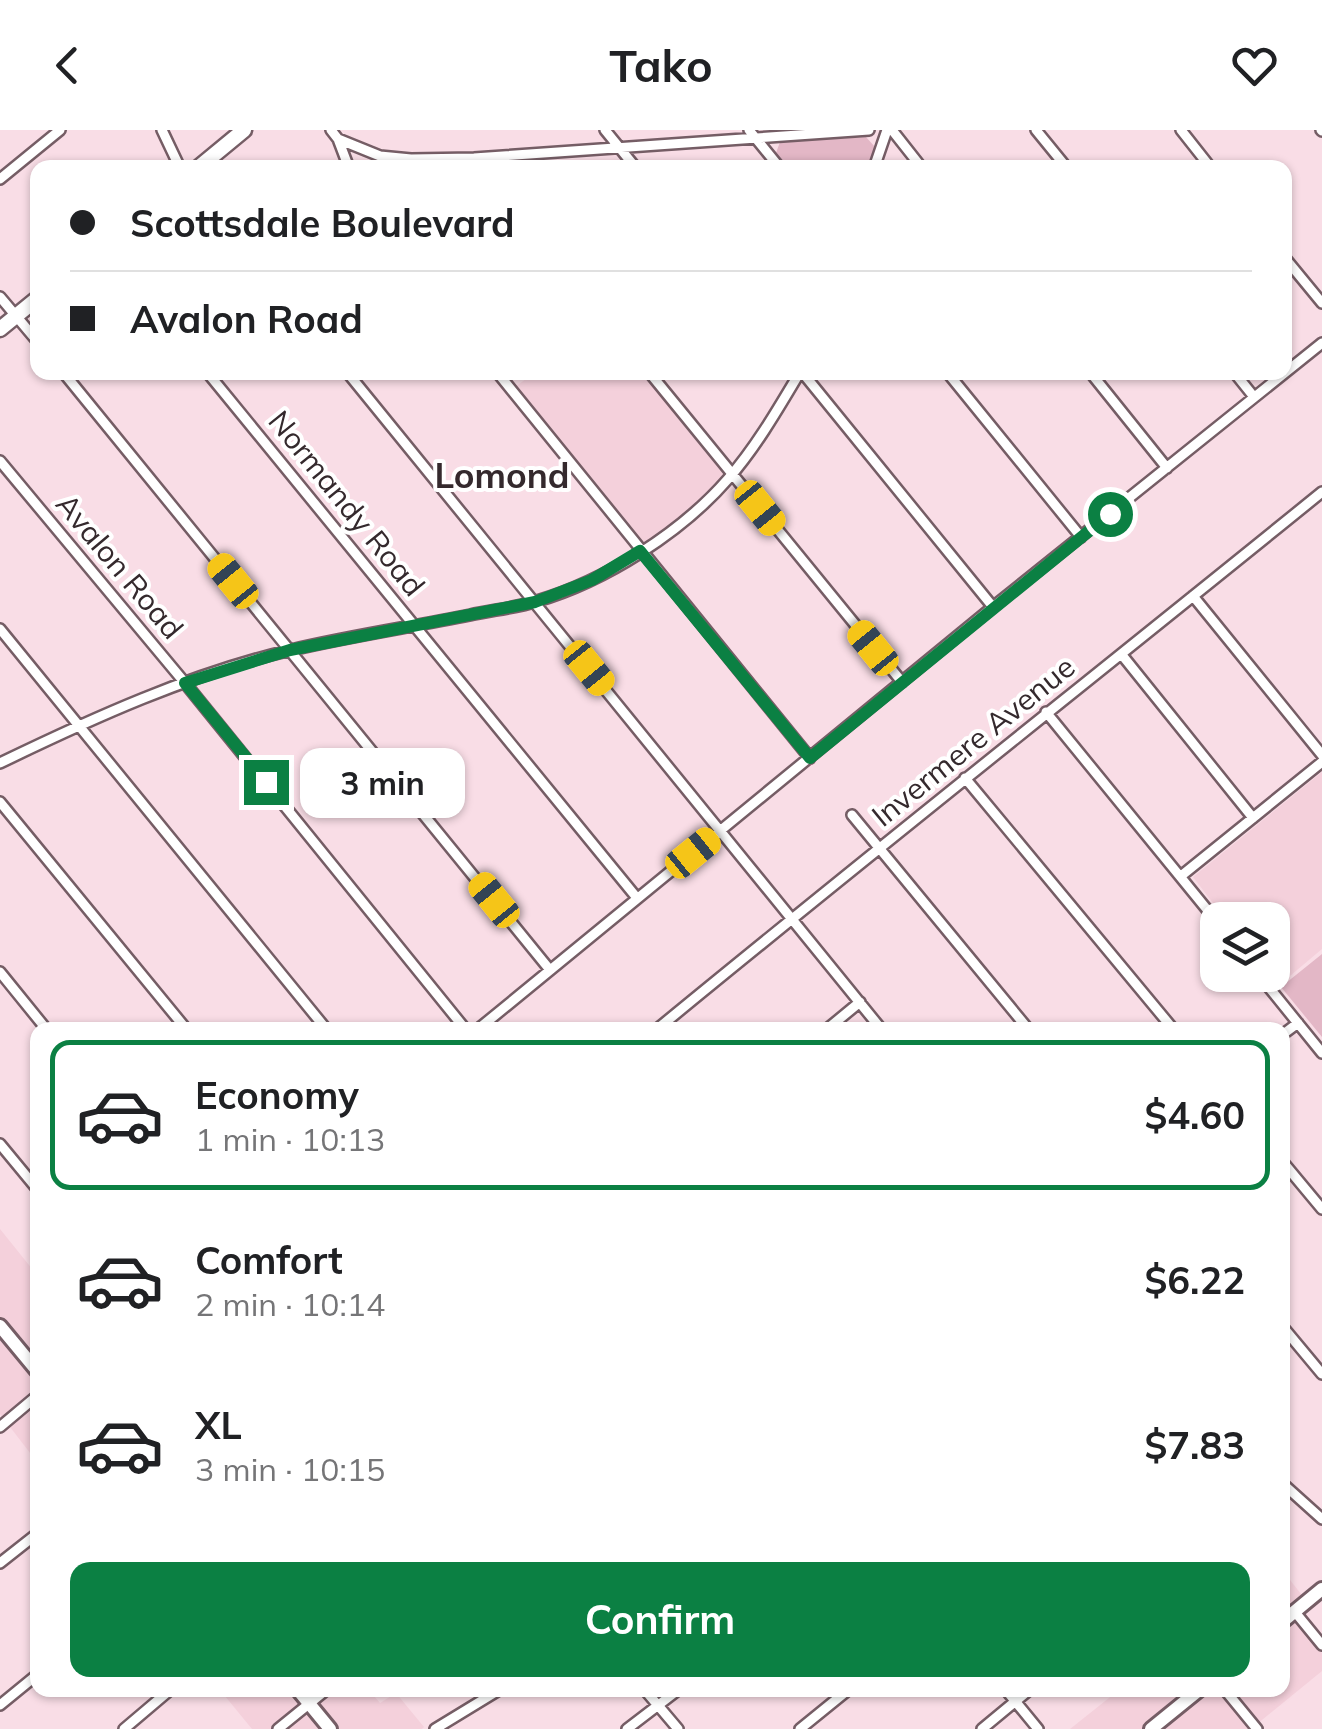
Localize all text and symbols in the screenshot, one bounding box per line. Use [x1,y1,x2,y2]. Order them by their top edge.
text: Tako [609,37,713,93]
icon: back [40,38,95,93]
icon: heart [1227,38,1282,93]
text: Scottsdale Boulevard [130,199,515,247]
text: Avalon Road [130,295,363,343]
street label: Normandy Road [261,403,433,603]
district label: Lomond [434,453,570,497]
car [729,475,791,541]
street label: Avalon Road [48,486,192,646]
route start [1088,492,1133,537]
car [202,548,264,614]
car [842,615,904,681]
car [558,635,620,701]
street label: Invermere Avenue [864,648,1082,834]
callout: 3 min [301,747,466,817]
route end [244,760,289,805]
text: 3 min [340,763,425,803]
car [660,822,726,884]
car [463,867,525,933]
map controls [1200,902,1290,992]
button: layers [1200,902,1290,992]
icon: car [75,1070,165,1160]
text: Economy [195,1071,359,1119]
text: $4.60 [1144,1091,1245,1139]
text: 1 min · 10:13 [195,1119,385,1159]
icon: car [75,1235,165,1325]
text: Comfort [195,1236,343,1284]
text: $6.22 [1144,1256,1245,1304]
text: 2 min · 10:14 [195,1284,385,1324]
icon: car [75,1400,165,1490]
text: XL [195,1401,242,1449]
text: $7.83 [1144,1421,1245,1469]
text: 3 min · 10:15 [195,1449,385,1489]
button: Confirm [70,1562,1250,1677]

